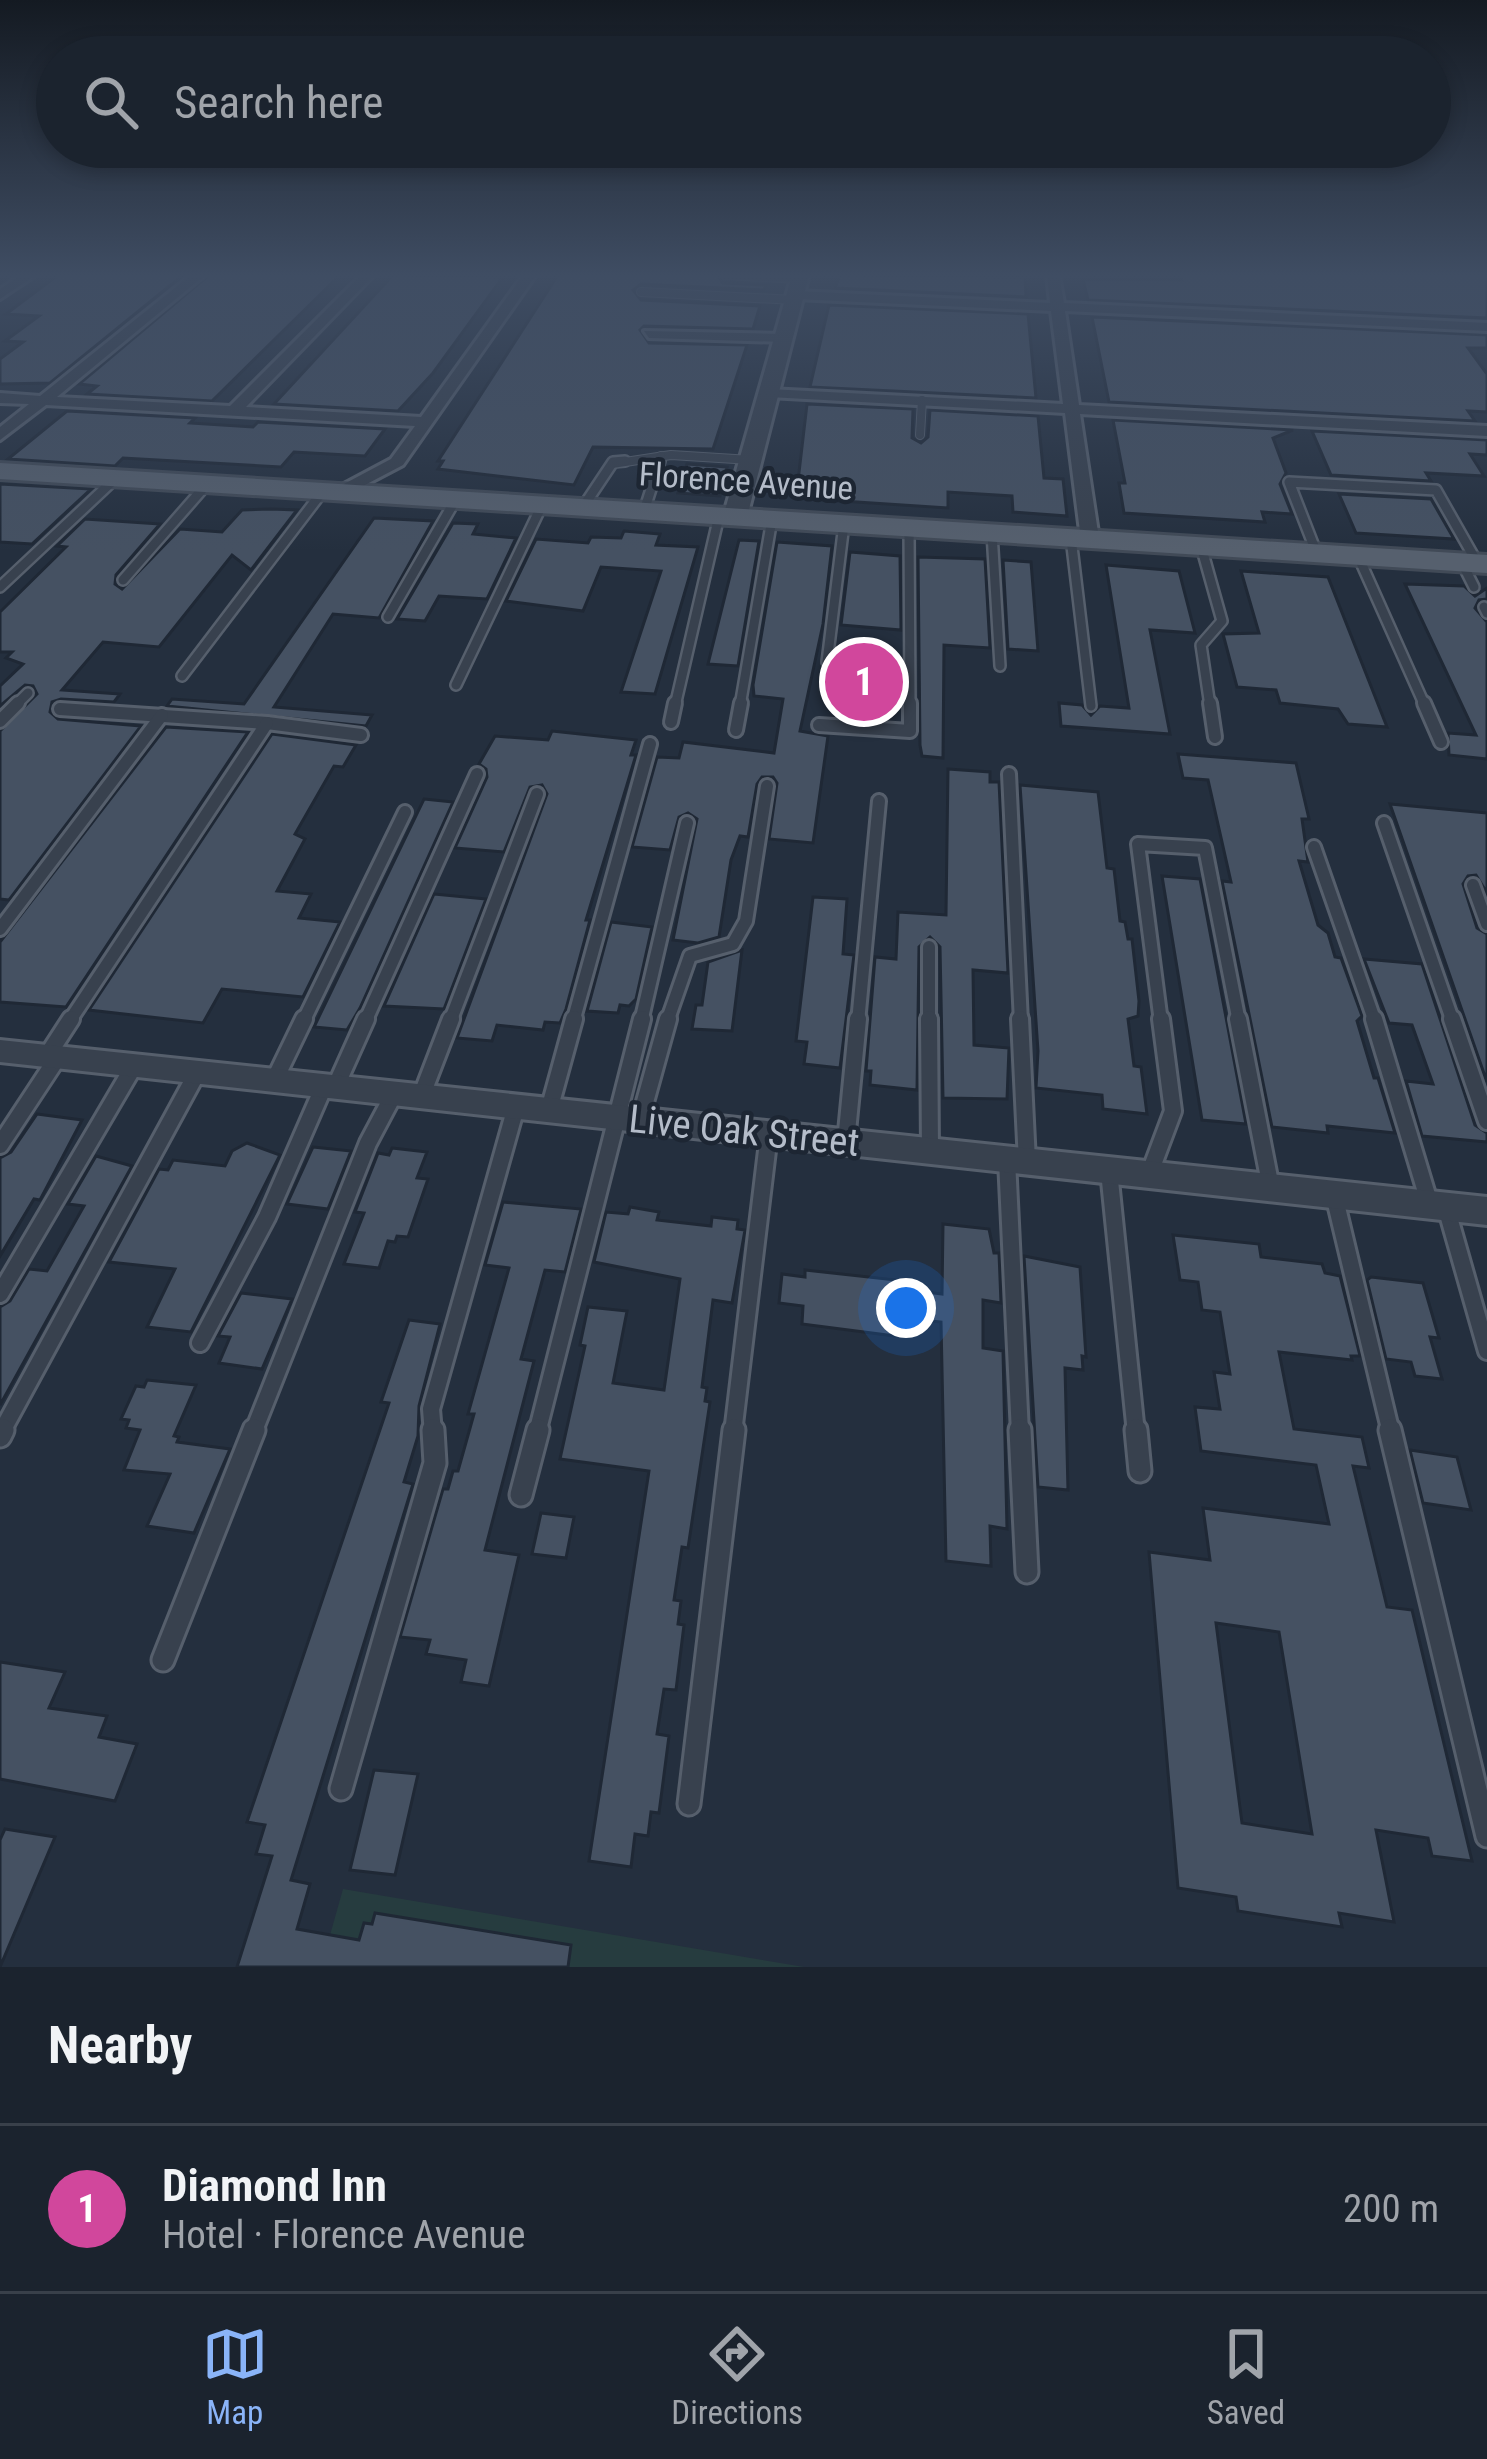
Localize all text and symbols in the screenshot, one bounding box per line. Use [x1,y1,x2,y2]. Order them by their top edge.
search box [36,36,1451,168]
icon: search [78,69,144,135]
text: Search here [174,76,383,129]
street label: Florence Avenue [638,454,854,508]
pin: 1 [825,637,903,727]
street label: Live Oak Street [627,1096,861,1166]
your location [876,1278,936,1338]
text: Nearby [48,2016,192,2075]
text: Diamond Inn [162,2159,387,2212]
text: 1 [77,2186,97,2232]
text: 200 m [1343,2186,1439,2232]
text: Hotel · Florence Avenue [162,2212,525,2258]
tab: Map [202,2321,268,2432]
tab: Directions [671,2321,803,2432]
tab: Saved [1207,2321,1285,2432]

